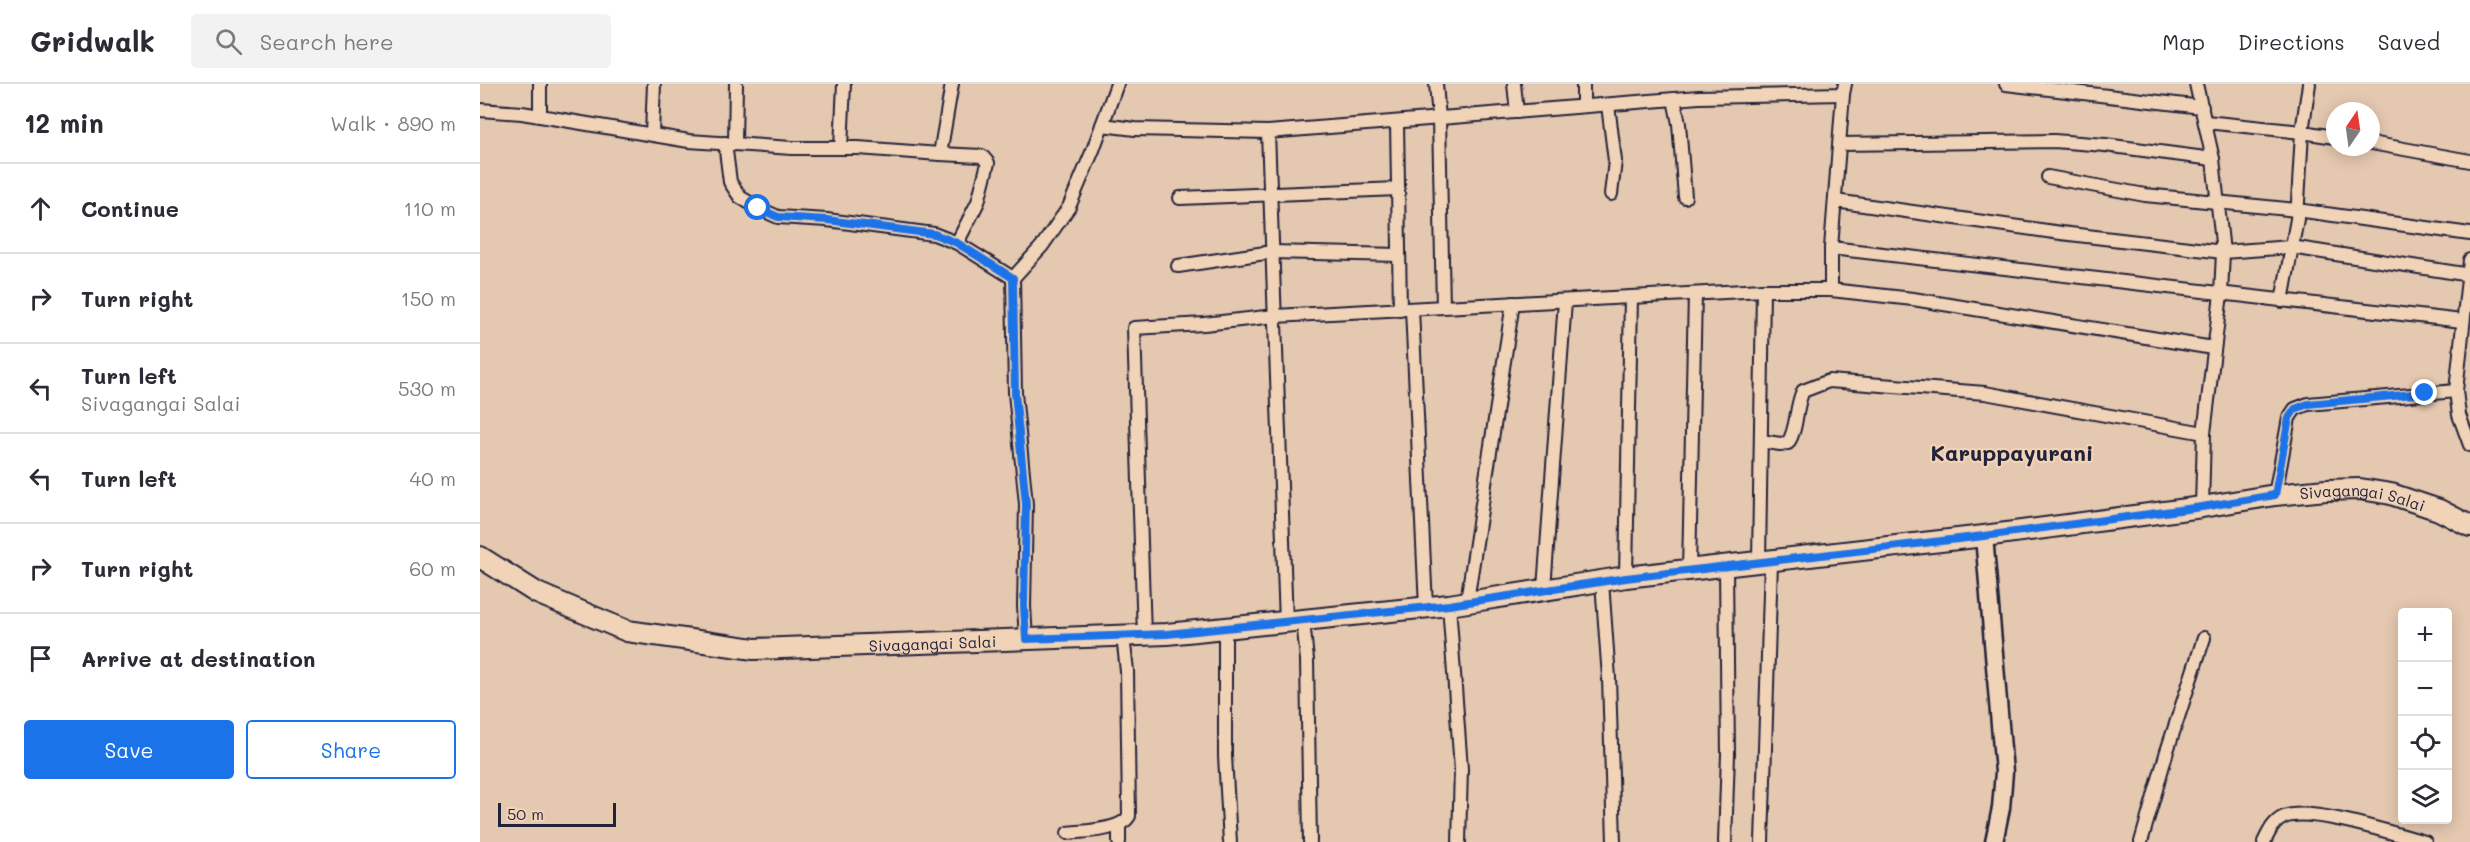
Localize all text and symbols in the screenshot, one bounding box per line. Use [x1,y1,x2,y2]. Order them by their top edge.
search box [191,14,611,68]
text: Gridwalk [30,23,155,59]
icon: search [212,25,245,58]
text: Search here [260,27,394,56]
text: Map [2162,28,2205,55]
text: Directions [2238,28,2345,55]
text: Saved [2378,28,2440,55]
north arrow [2326,102,2380,156]
text: 12 min [24,106,104,140]
text: Walk · 890 m [330,110,456,136]
icon: ahead [24,192,57,225]
text: Continue [81,194,179,223]
route start [744,194,770,220]
text: 110 m [403,195,456,221]
icon: right [24,282,57,315]
text: Turn right [81,284,193,313]
text: 150 m [401,285,456,311]
text: Turn left [81,361,177,390]
icon: left [24,372,57,405]
text: 530 m [398,375,456,401]
route end [2411,379,2437,405]
text: Sivagangai Salai [81,390,240,416]
district label: Karuppayurani [1931,438,2093,467]
icon: left [24,462,57,495]
text: Turn left [81,464,177,493]
text: 40 m [410,465,456,491]
street label: Sivagangai Salai [2298,479,2428,515]
icon: right [24,552,57,585]
text: Turn right [81,554,193,583]
text: 60 m [409,555,456,581]
map controls [2398,608,2452,824]
button: + [2398,608,2452,662]
street label: Sivagangai Salai [868,630,997,655]
icon: arrive [24,642,57,675]
text: Arrive at destination [81,644,316,673]
button: − [2398,662,2452,716]
button: locate [2398,716,2452,770]
button: Save [24,720,234,779]
button: Share [246,720,456,779]
button: layers [2398,770,2452,824]
scale bar [498,800,616,828]
text: 50 m [507,803,544,824]

